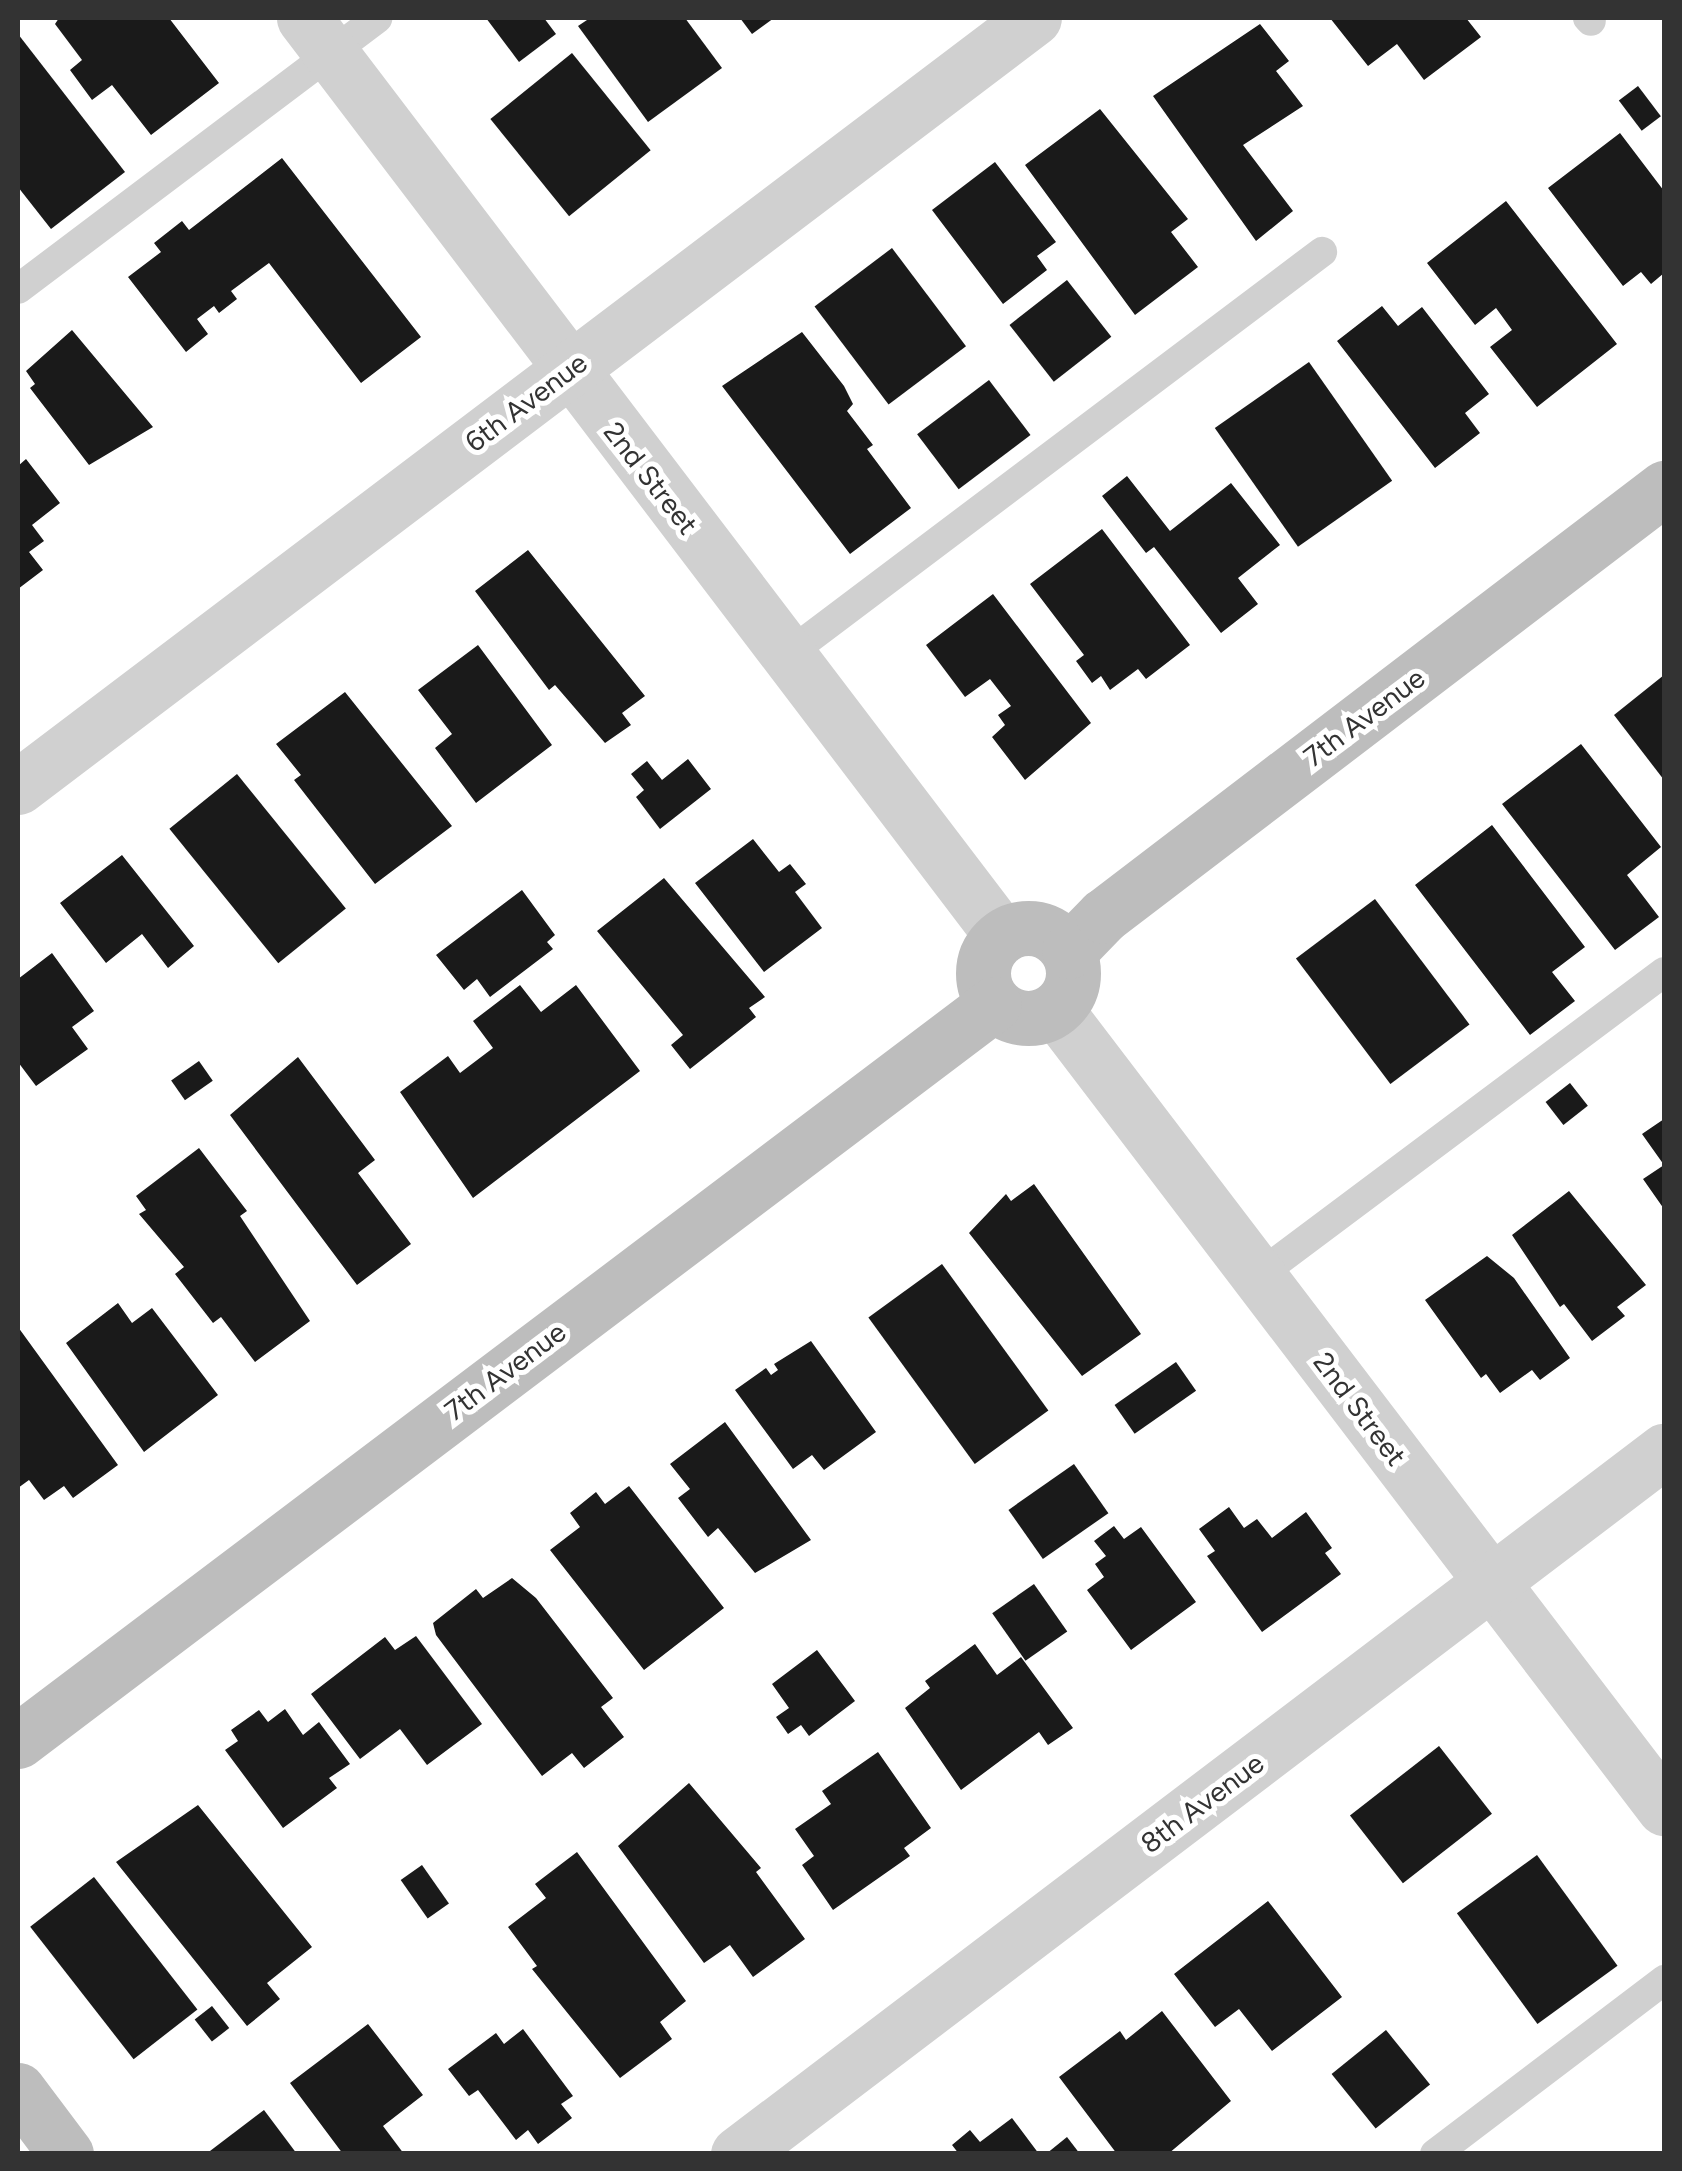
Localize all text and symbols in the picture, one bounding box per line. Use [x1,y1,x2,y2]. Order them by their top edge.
street label: 6th Avenue [459,345,593,459]
street label: 2nd Street [597,415,705,541]
street label: 7th Avenue [1297,661,1431,773]
street label: 7th Avenue [438,1315,572,1427]
street label: 2nd Street [1307,1346,1413,1472]
street label: 8th Avenue [1134,1746,1270,1860]

